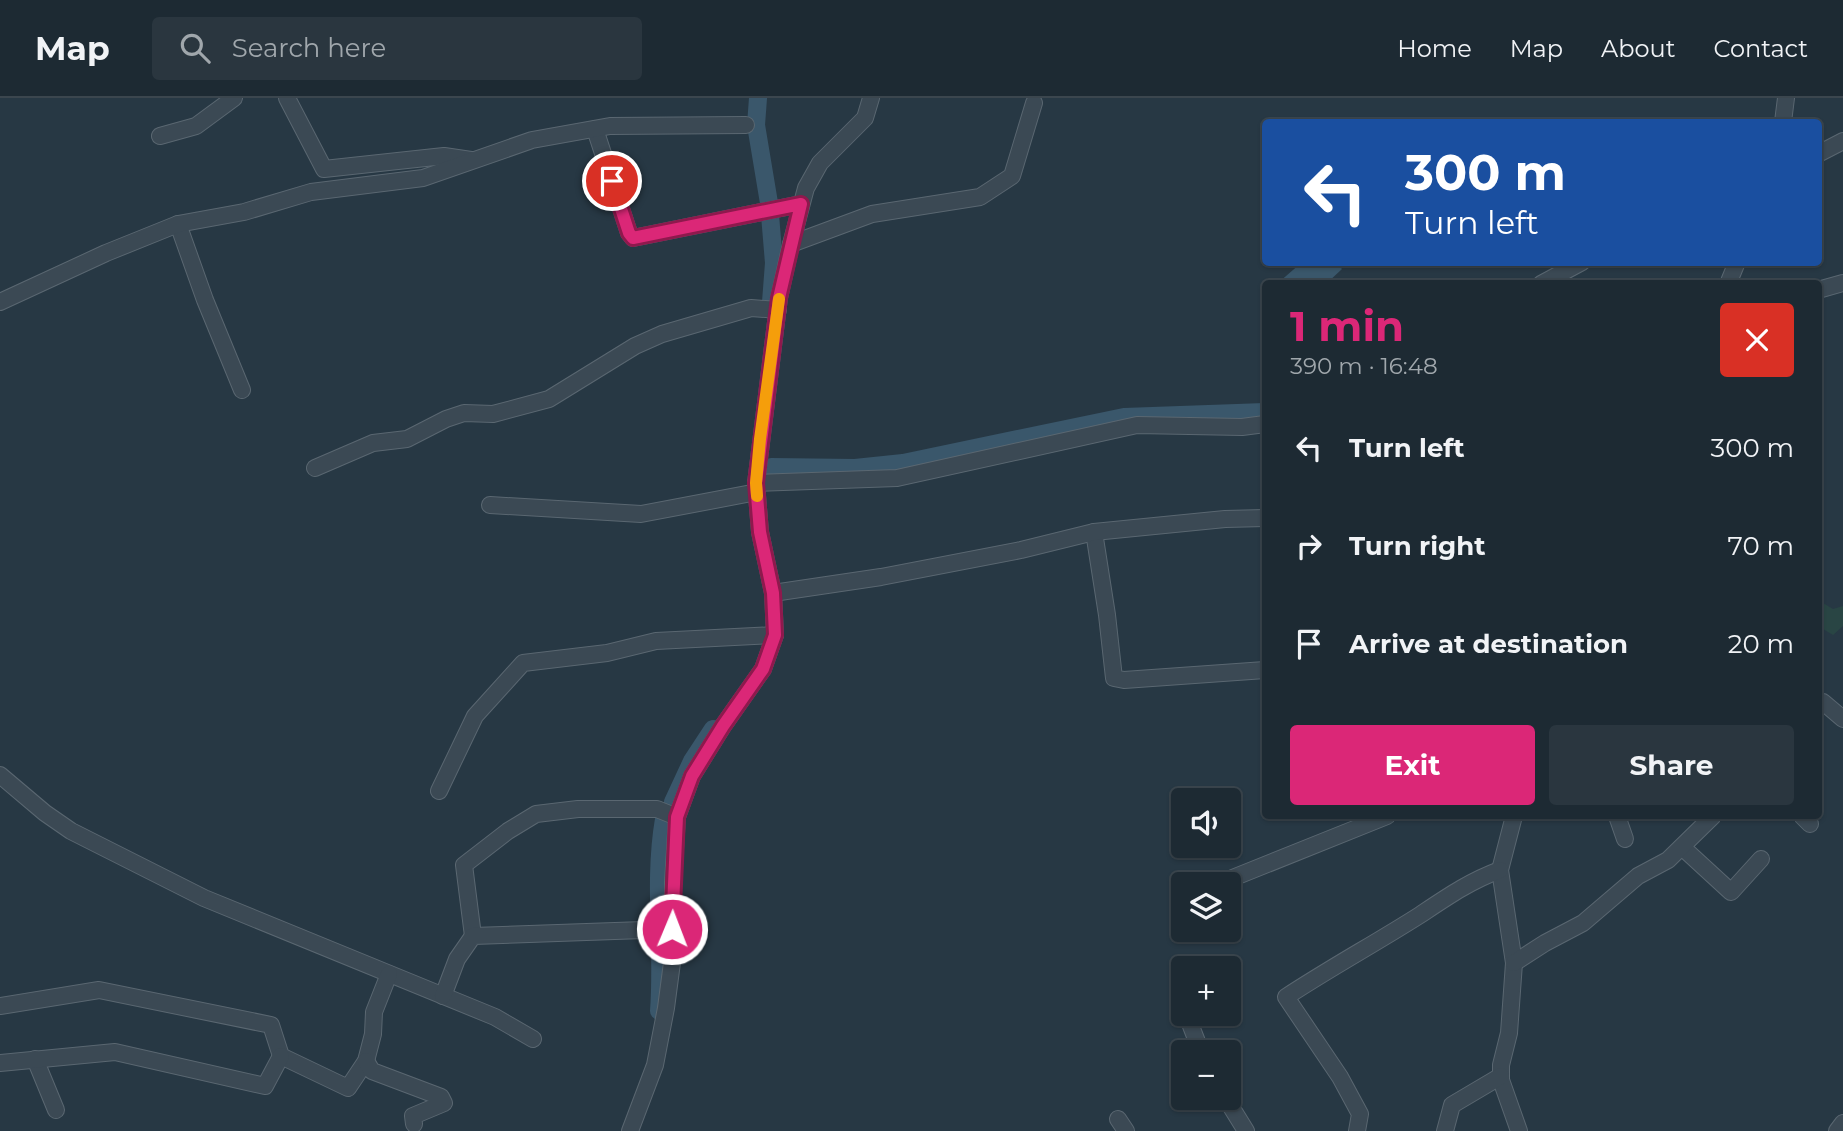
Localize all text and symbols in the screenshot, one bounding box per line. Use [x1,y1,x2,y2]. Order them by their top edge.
search box [152,17,642,80]
text: Map [35,28,110,68]
icon: search [176,29,214,67]
text: Search here [232,32,386,64]
text: Home [1397,34,1472,63]
text: Map [1510,34,1563,63]
text: About [1601,34,1675,63]
text: Contact [1713,34,1808,63]
text: 300 m [1405,143,1566,202]
icon: left [1290,147,1381,238]
pin [582,151,642,211]
icon: arrive [593,162,631,200]
text: Turn left [1405,203,1539,242]
text: 1 min [1290,300,1404,352]
button: close [1720,303,1794,377]
text: 390 m · 16:48 [1290,352,1438,380]
icon: left [1290,429,1328,467]
text: Turn left [1349,432,1465,464]
text: 300 m [1711,432,1794,464]
icon: right [1290,527,1328,565]
text: Turn right [1349,530,1485,562]
text: 70 m [1728,530,1794,562]
icon: arrive [1290,625,1328,663]
text: Arrive at destination [1349,628,1628,660]
text: 20 m [1728,628,1794,660]
button: Exit [1290,725,1535,805]
button: Share [1549,725,1794,805]
map controls [1171,788,1241,1110]
button: sound [1171,788,1241,858]
button: layers [1171,872,1241,942]
position arrow [635,892,709,966]
button: + [1171,956,1241,1026]
button: − [1171,1040,1241,1110]

